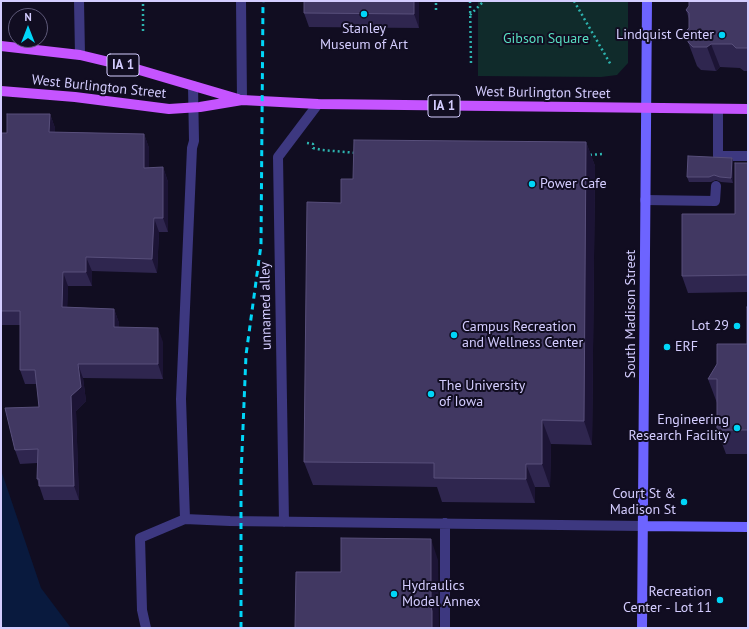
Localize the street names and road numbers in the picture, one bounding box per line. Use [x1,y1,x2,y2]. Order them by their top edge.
road number: IA 1 [107,54,139,76]
street label: West Burlington Street [31,72,167,102]
street label: West Burlington Street [475,83,611,103]
road number: IA 1 [428,95,460,117]
street label: South Madison Street [623,250,639,378]
street label: unnamed alley [257,262,275,350]

